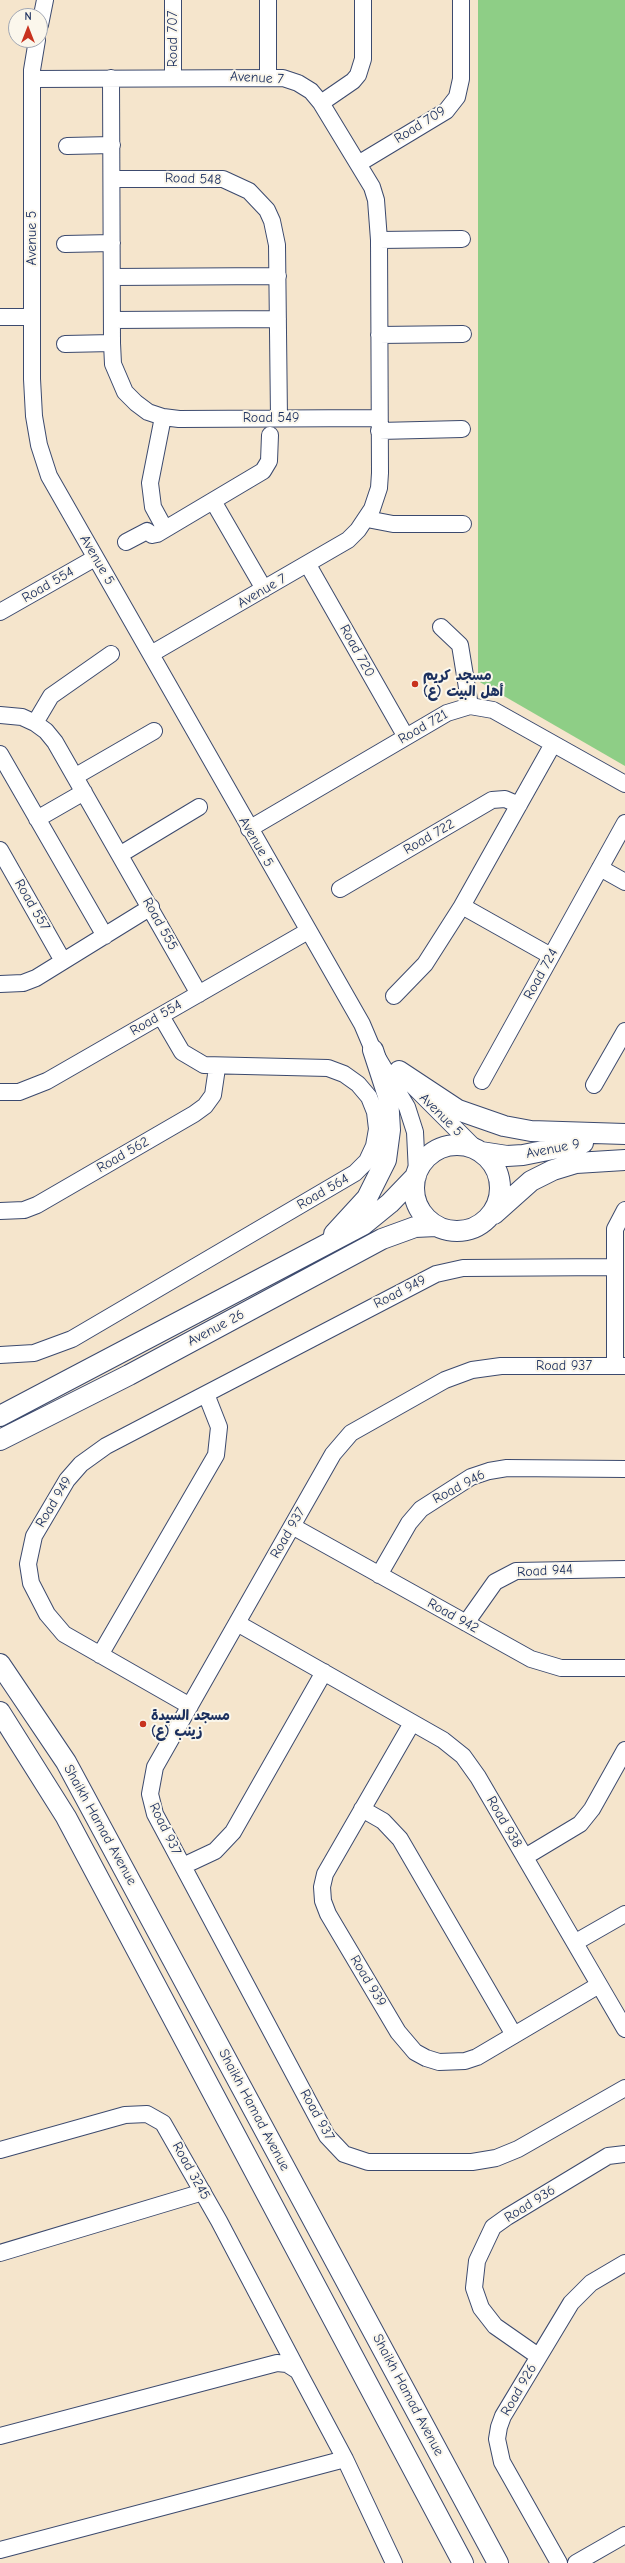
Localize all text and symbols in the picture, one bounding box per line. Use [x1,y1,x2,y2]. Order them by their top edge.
north arrow [8,8,48,48]
text: N [24,10,32,23]
street label: Road 707 [165,11,181,67]
street label: Avenue 7 [230,68,284,88]
street label: Road 709 [391,103,449,147]
street label: Road 548 [164,170,222,188]
street label: Avenue 5 [24,211,40,265]
street label: Road 549 [243,410,299,426]
street label: Avenue 5 [76,532,118,588]
street label: Road 554 [19,564,77,606]
street label: Avenue 7 [234,570,290,612]
street label: Road 720 [336,622,378,680]
place label: مسجد كريم أهل البيت (ع) [423,668,503,700]
marker: مسجد كريم أهل البيت (ع) [410,679,420,689]
street label: Road 721 [395,706,451,748]
street label: Avenue 5 [235,814,277,870]
street label: Road 722 [400,816,458,858]
street label: Road 557 [11,876,53,934]
street label: Road 555 [139,895,181,953]
street label: Road 724 [520,946,562,1002]
street label: Road 554 [127,997,185,1039]
street label: Avenue 5 [416,1090,466,1140]
street label: Road 562 [94,1133,152,1177]
street label: Avenue 9 [525,1136,581,1162]
street label: Road 564 [294,1171,352,1213]
street label: Road 949 [371,1272,429,1312]
street label: Avenue 26 [185,1306,247,1350]
street label: Road 937 [536,1358,592,1374]
street label: Road 946 [430,1466,488,1508]
street label: Road 949 [32,1473,76,1531]
street label: Road 937 [267,1505,309,1561]
street label: Road 944 [517,1561,573,1581]
street label: Road 942 [424,1595,482,1637]
place label: مسجد السيدة زينب (ع) [151,1708,230,1740]
marker: مسجد السيدة زينب (ع) [138,1719,148,1729]
street label: Shaikh Hamad Avenue [60,1762,140,1888]
street label: Road 938 [483,1793,525,1851]
street label: Road 937 [145,1800,185,1858]
street label: Road 939 [346,1952,390,2010]
street label: Shaikh Hamad Avenue [215,2046,293,2174]
street label: Road 937 [296,2086,338,2144]
street label: Road 3245 [168,2139,214,2203]
street label: Road 936 [501,2182,559,2226]
street label: Shaikh Hamad Avenue [369,2331,447,2459]
street label: Road 926 [497,2361,541,2419]

